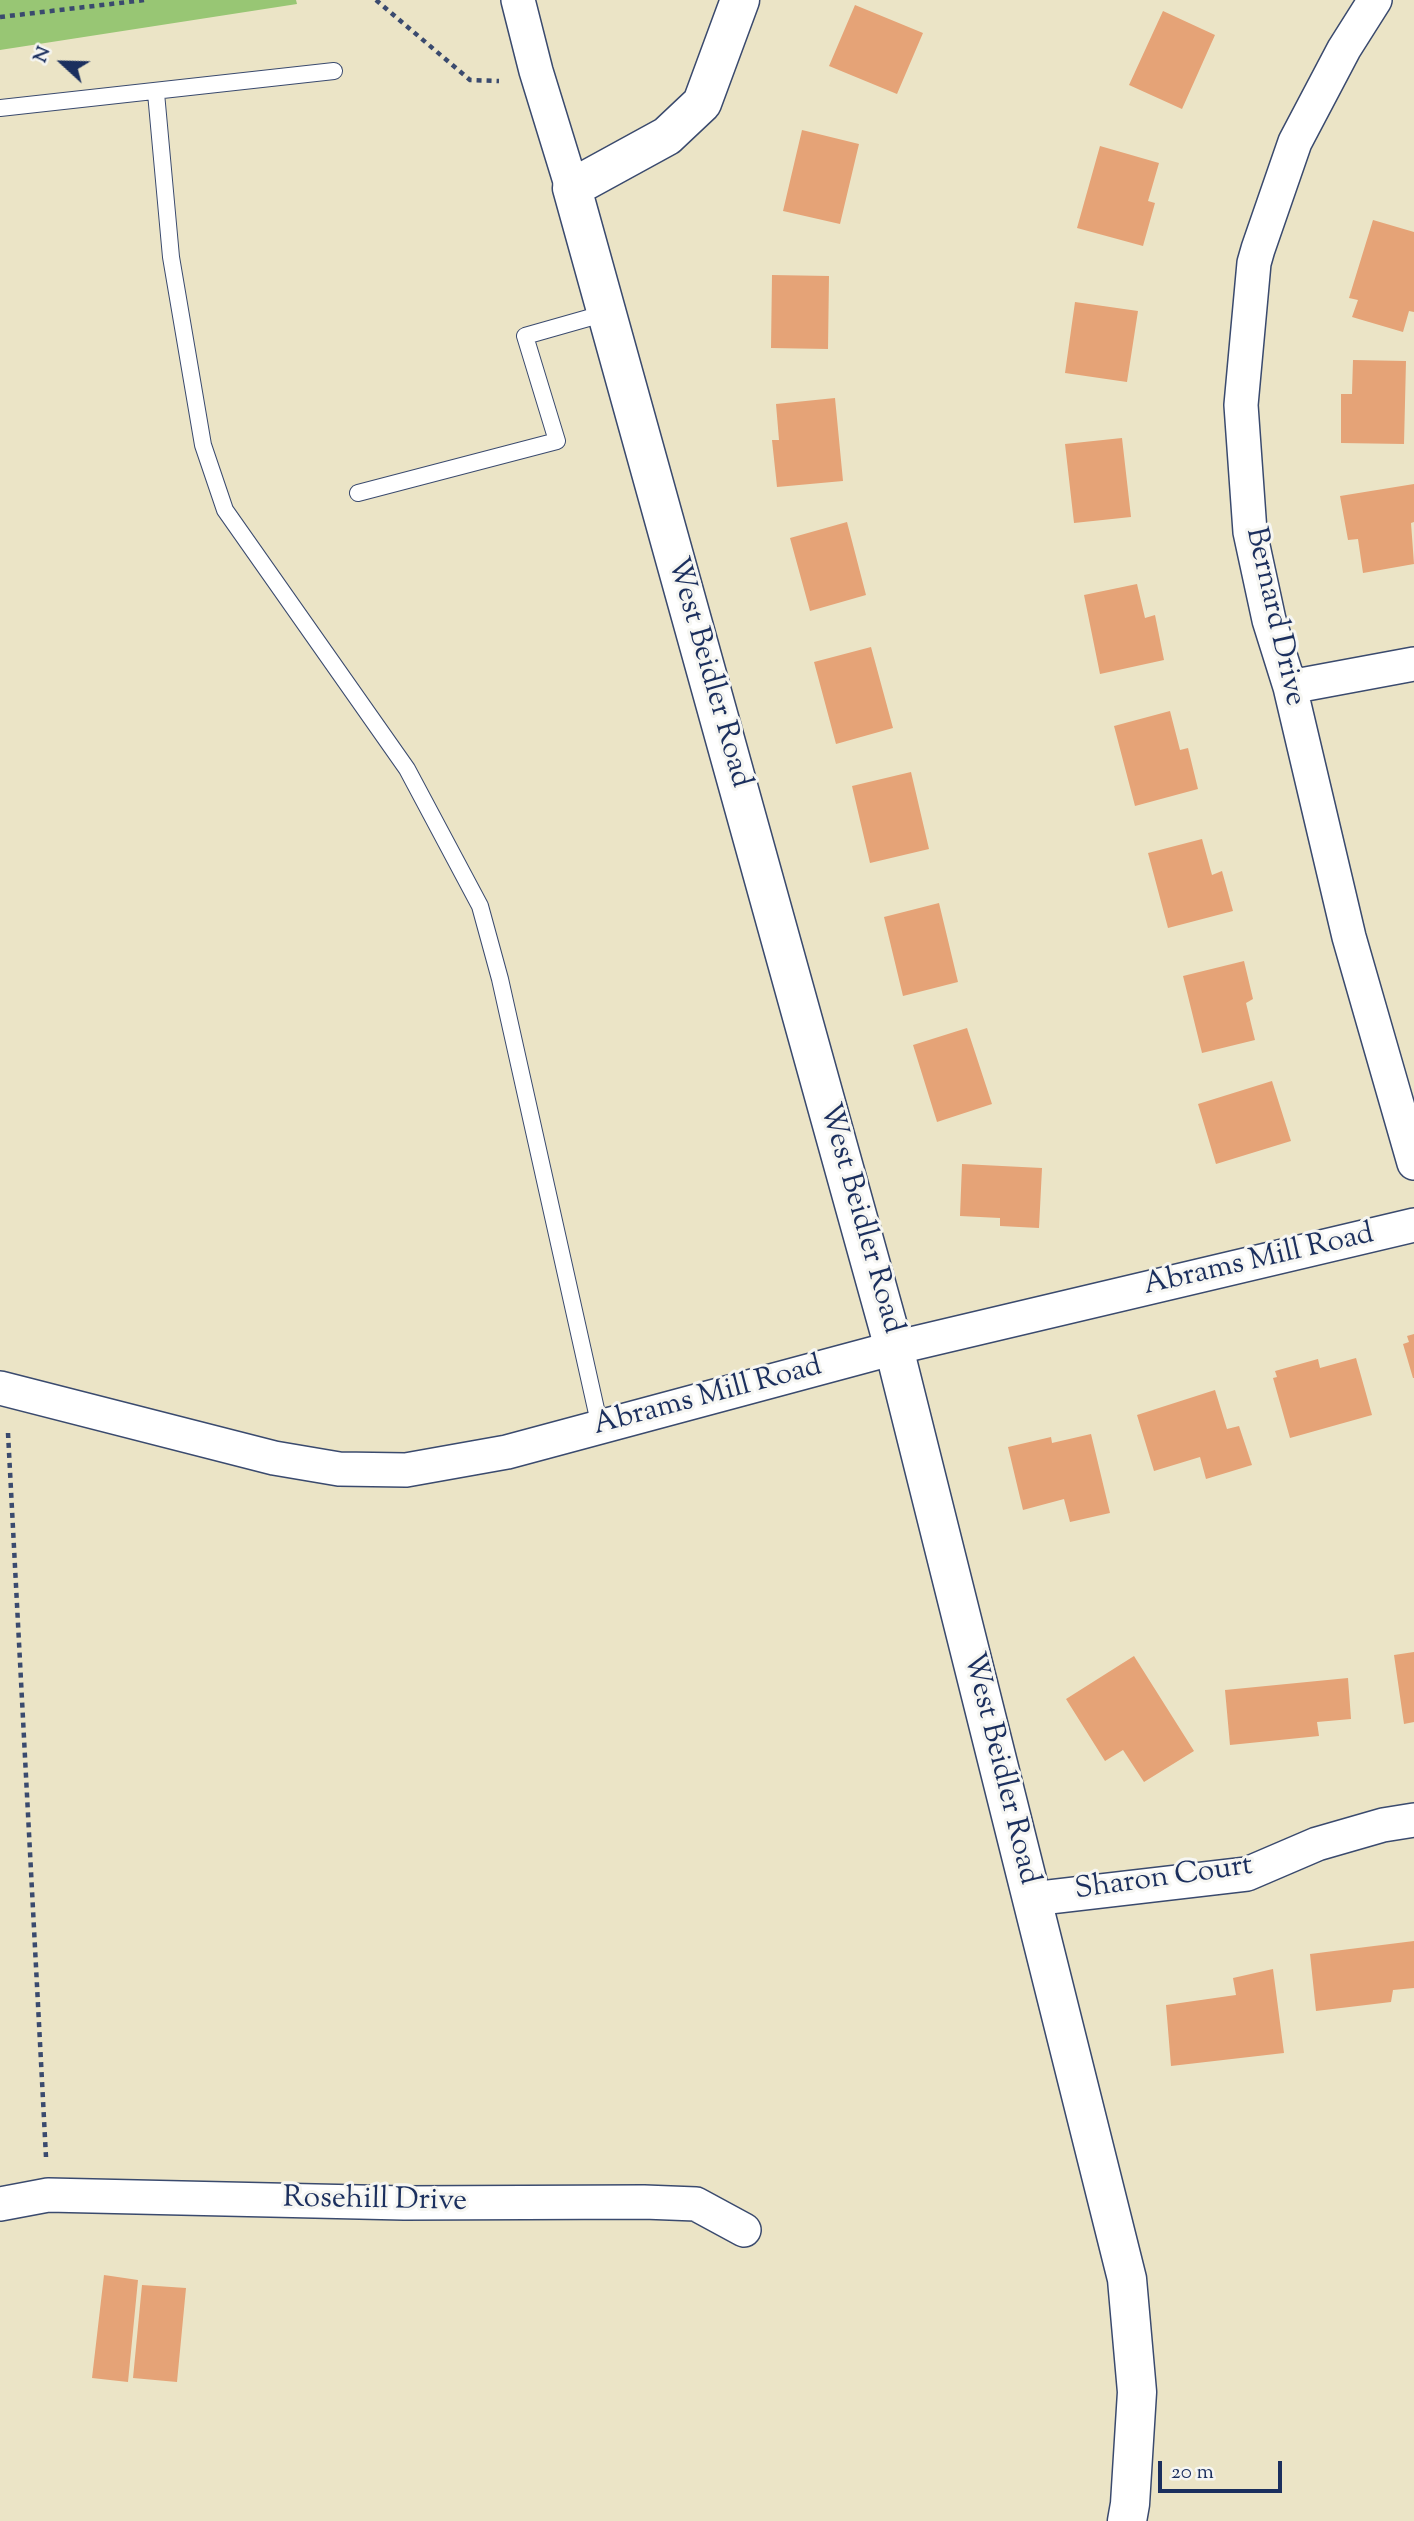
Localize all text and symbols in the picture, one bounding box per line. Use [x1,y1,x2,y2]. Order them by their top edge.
north arrow [28,28,98,98]
text: N [28,43,58,67]
street label: Bernard Drive [1235,524,1311,710]
street label: West Beidler Road [657,554,757,792]
street label: West Beidler Road [809,1100,909,1338]
street label: Abrams Mill Road [1140,1218,1378,1306]
street label: Abrams Mill Road [590,1350,826,1446]
street label: West Beidler Road [953,1649,1045,1889]
street label: Sharon Court [1073,1850,1255,1910]
street label: Rosehill Drive [283,2182,467,2222]
scale bar [1162,2448,1286,2492]
text: 20 m [1171,2458,1214,2488]

